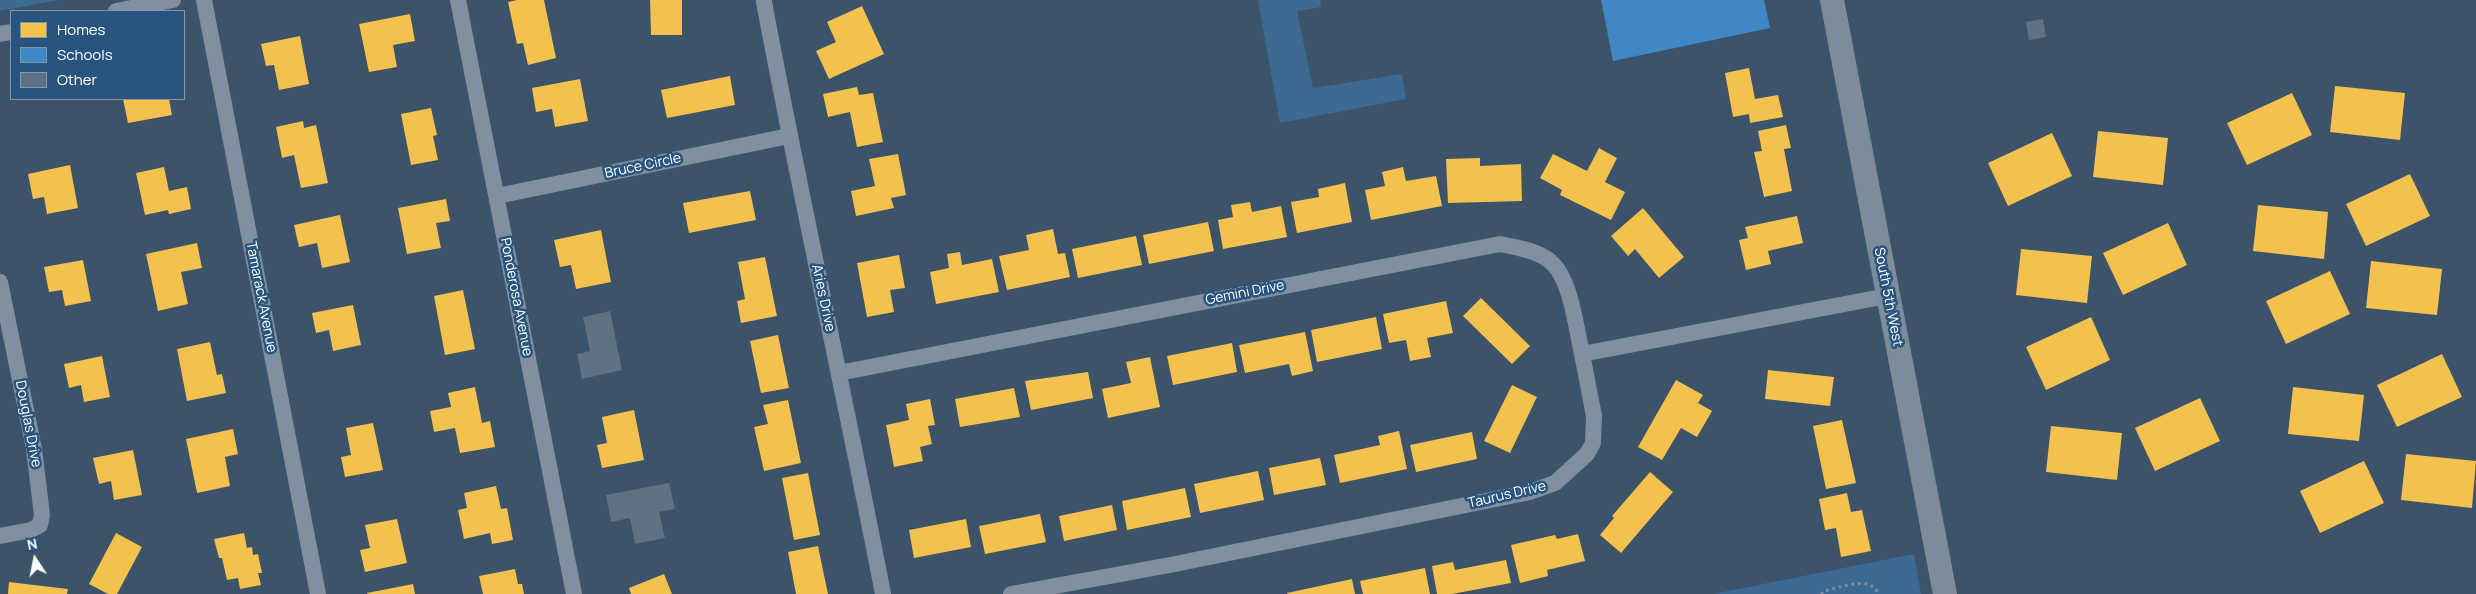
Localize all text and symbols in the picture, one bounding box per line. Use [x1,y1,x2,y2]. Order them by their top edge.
legend [10,10,185,100]
text: Homes [57,19,105,40]
text: Schools [57,44,113,65]
text: Other [57,69,97,90]
street label: Bruce Circle [603,150,683,182]
street label: Ponderosa Avenue [496,236,536,358]
street label: Tamarack Avenue [242,240,280,354]
street label: South 5th West [1870,246,1906,348]
street label: Aries Drive [808,263,838,333]
street label: Gemini Drive [1204,277,1286,309]
street label: Douglas Drive [11,379,45,469]
street label: Taurus Drive [1466,478,1548,512]
text: N [25,533,39,554]
north arrow [10,534,60,584]

